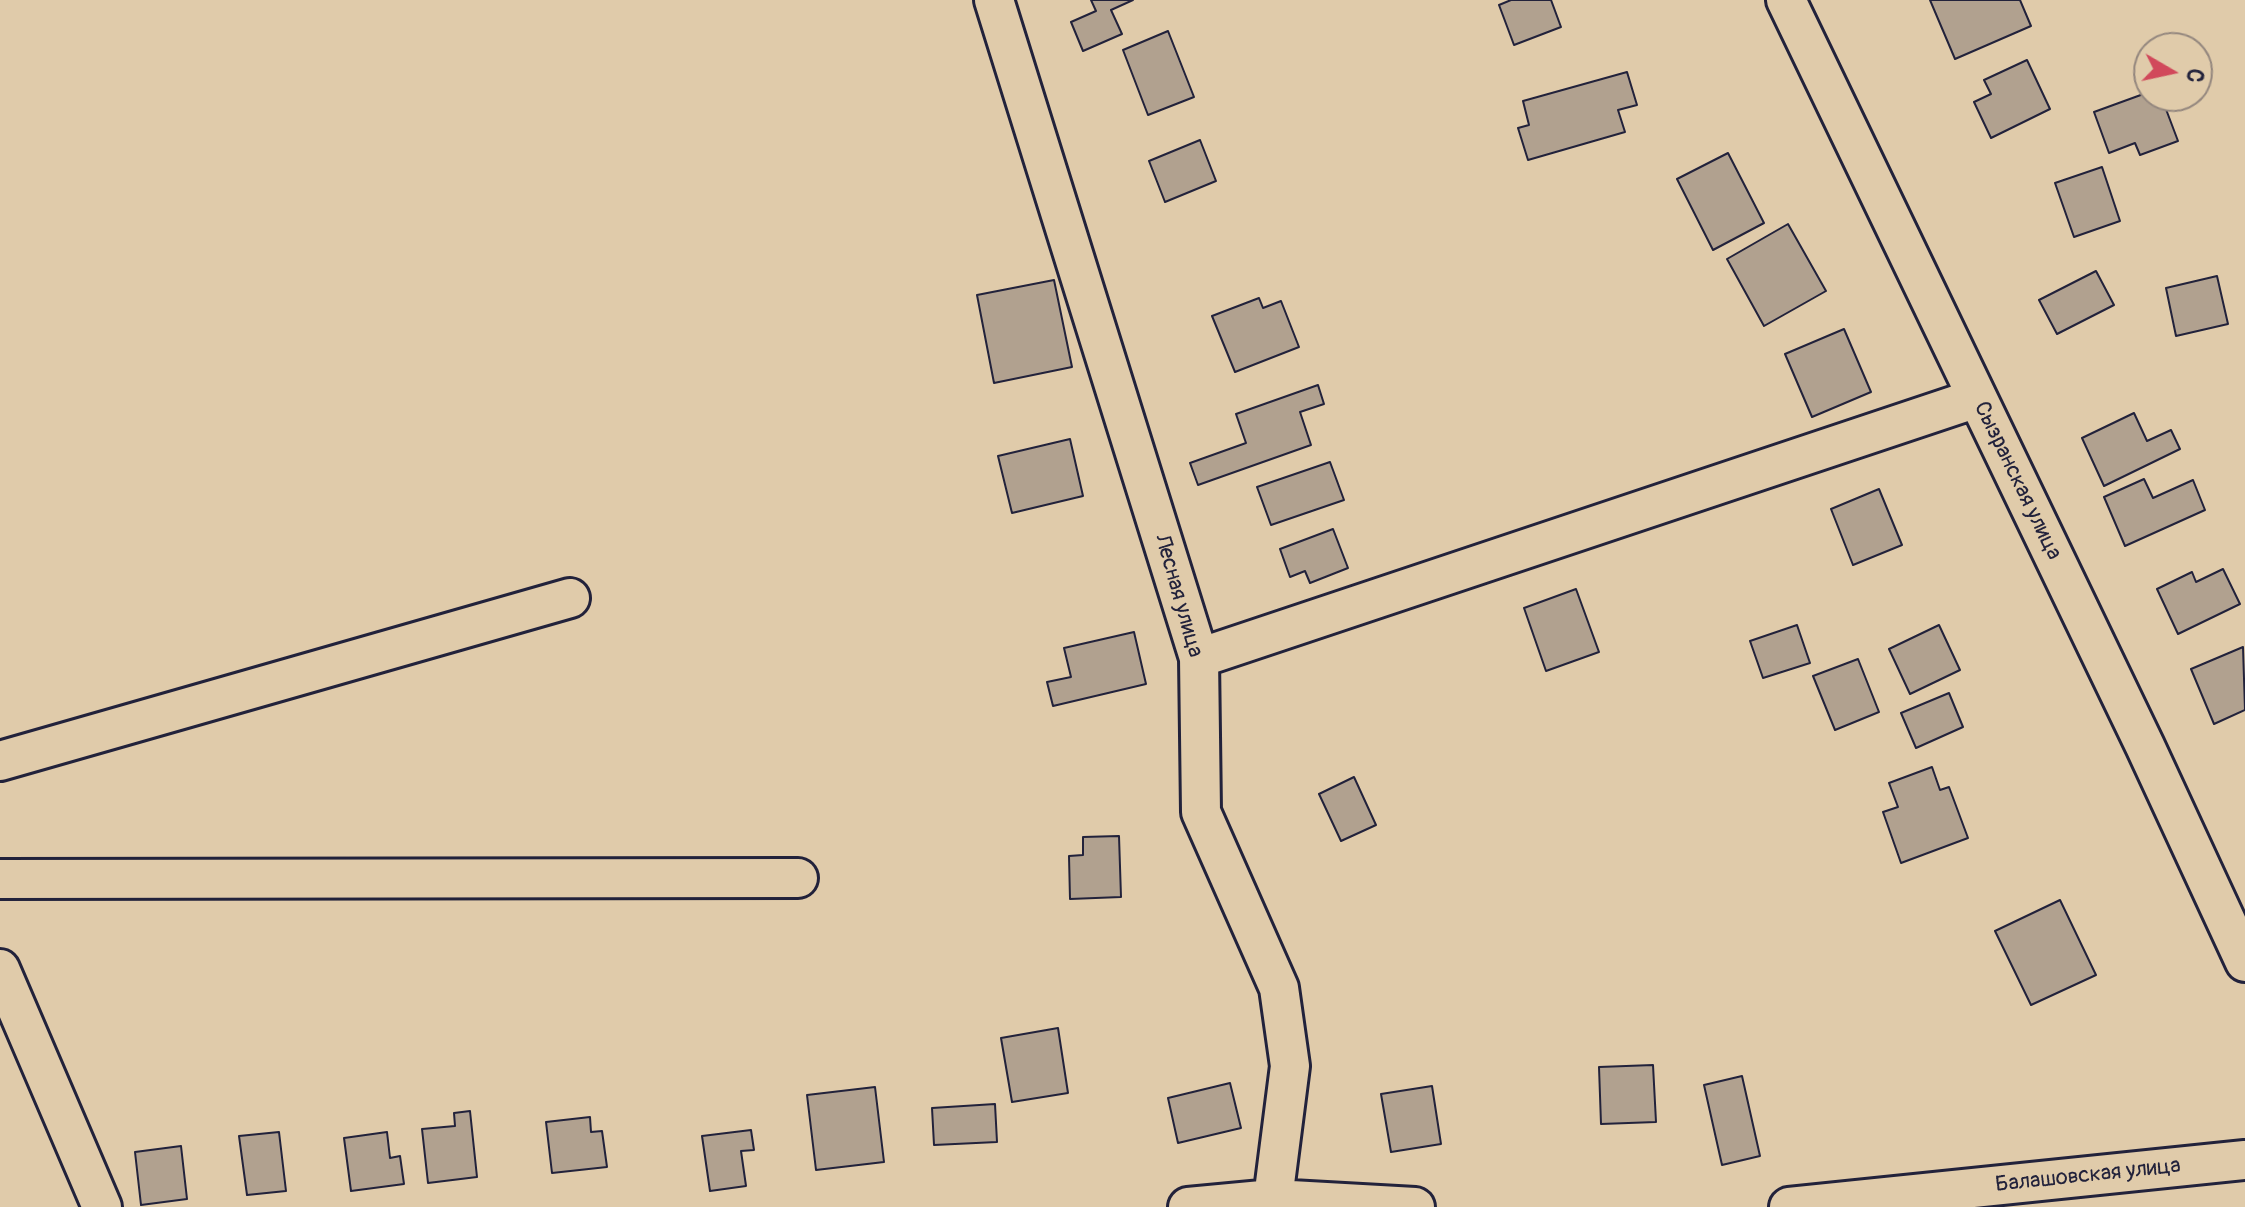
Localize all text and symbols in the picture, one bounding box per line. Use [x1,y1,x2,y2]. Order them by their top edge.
north arrow [2133,32,2213,112]
text: С [2180,67,2210,84]
street label: Сызранская улица [1967,398,2067,564]
street label: Лесная улица [1148,532,1208,660]
street label: Балашовская улица [1994,1153,2182,1199]

